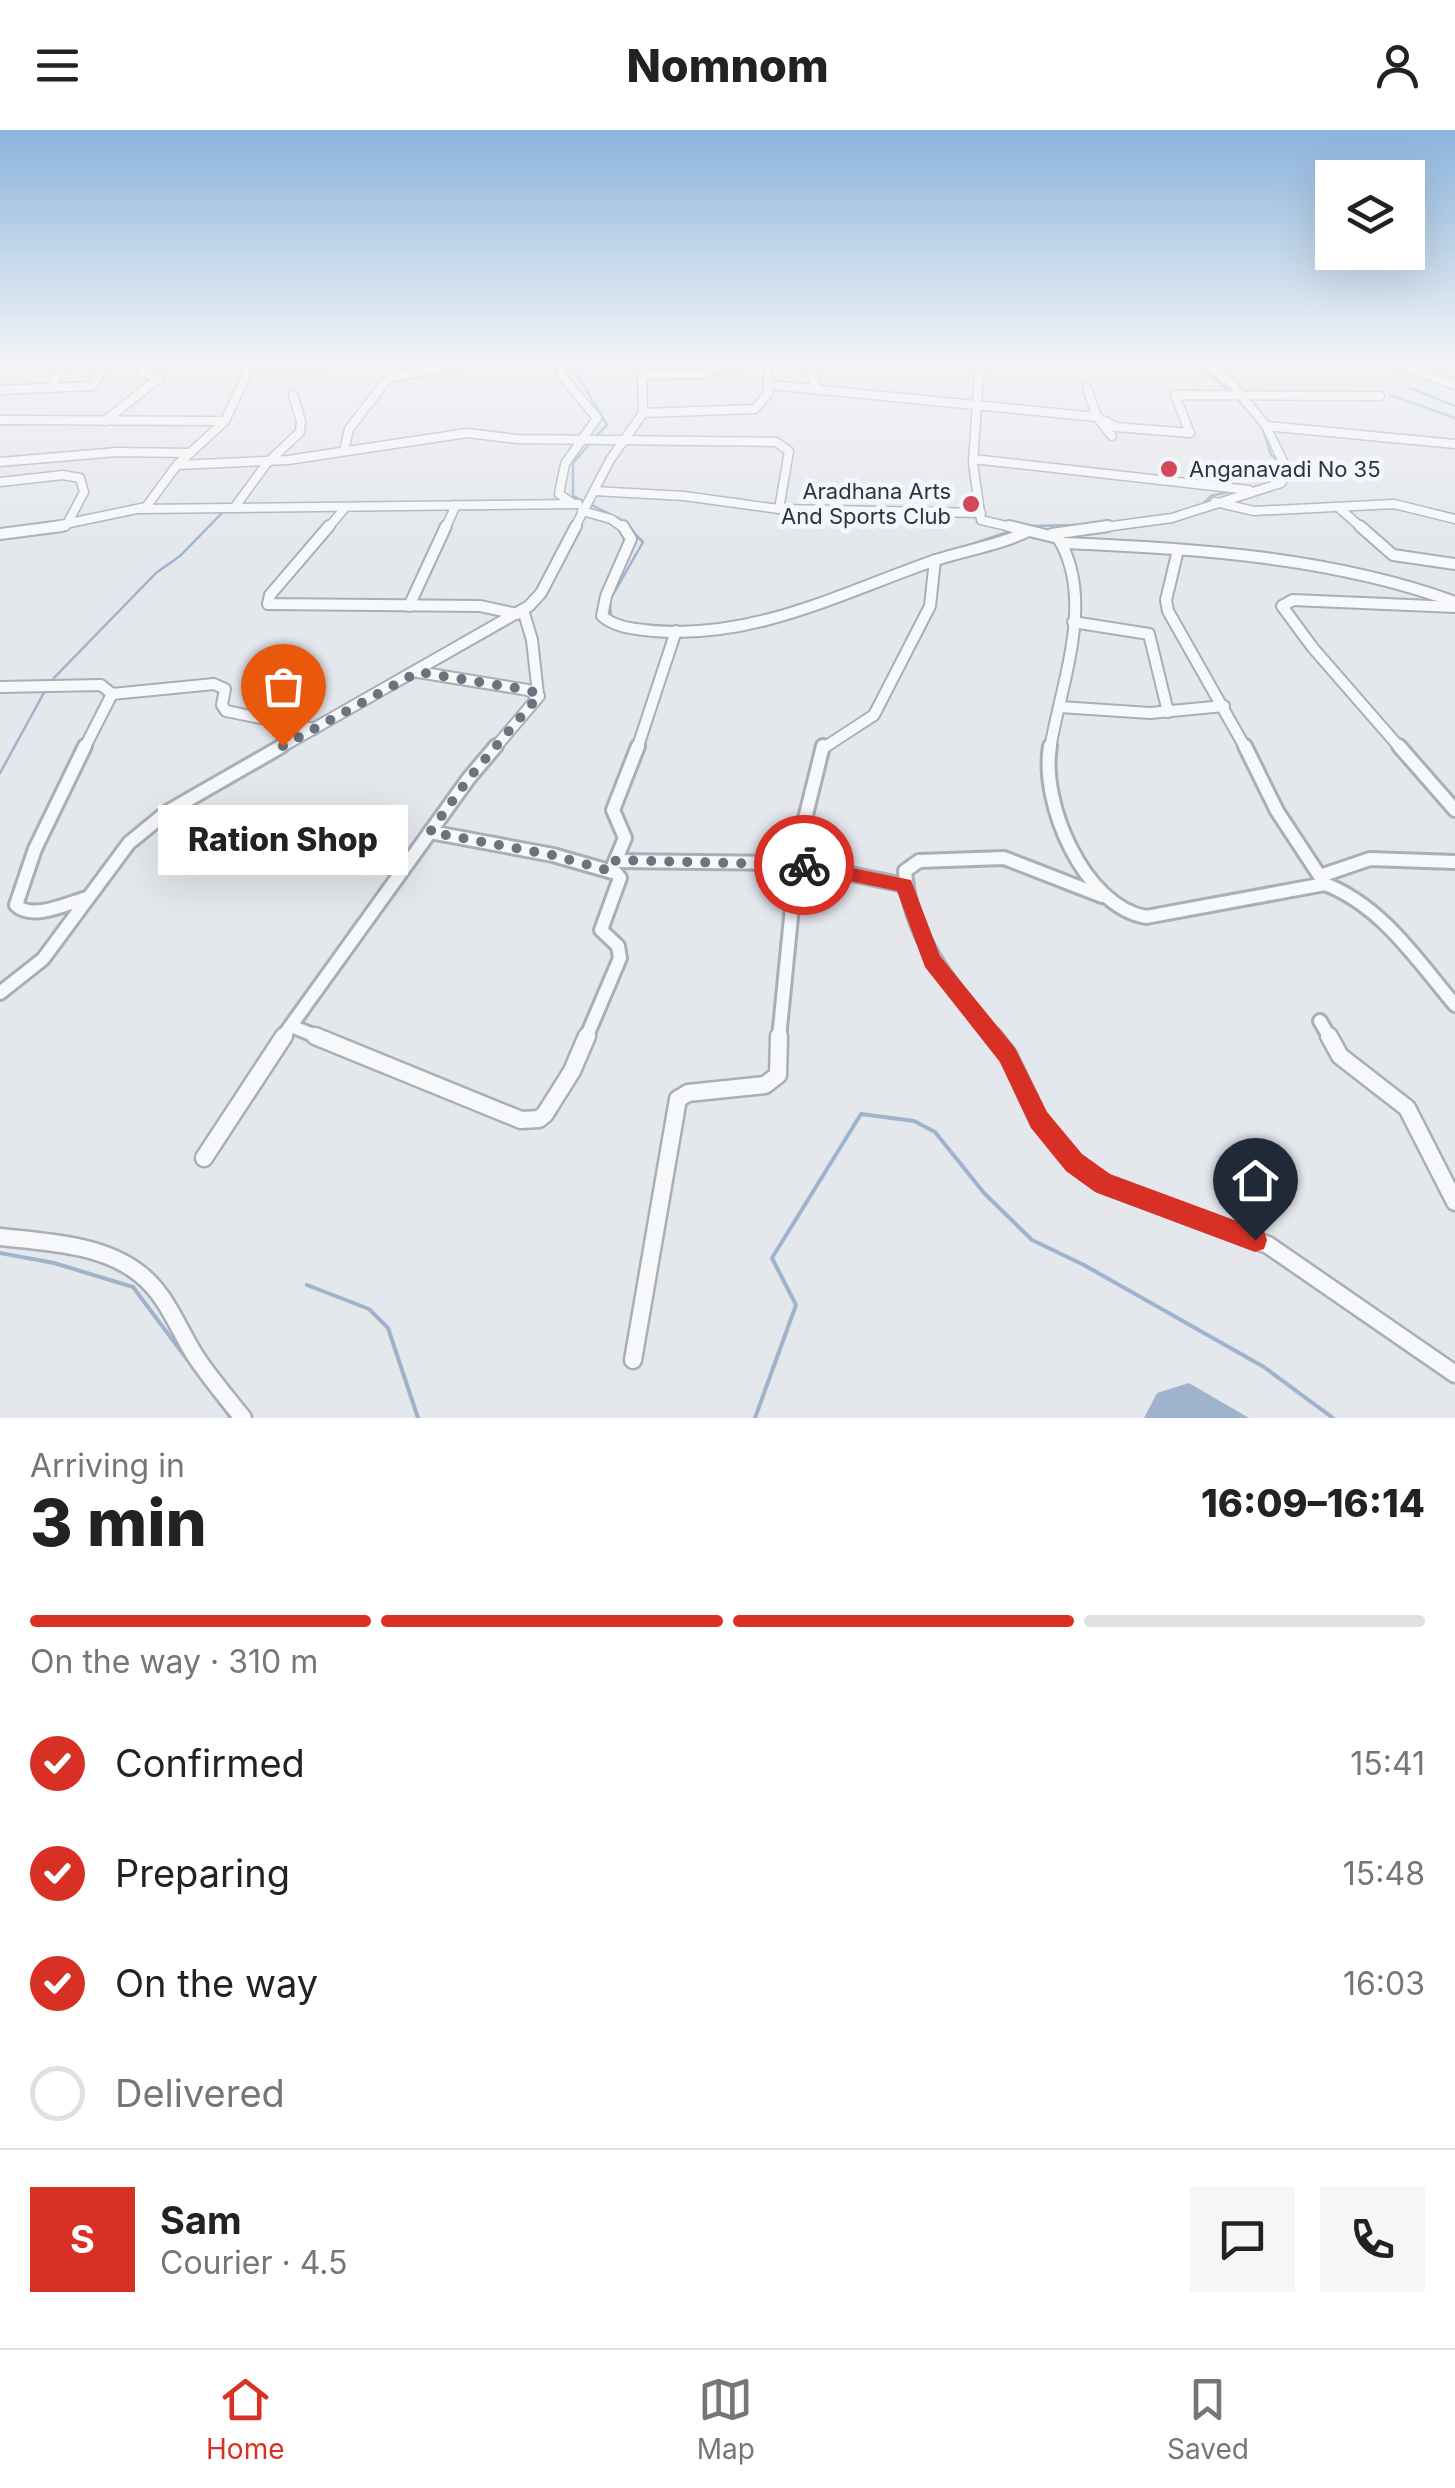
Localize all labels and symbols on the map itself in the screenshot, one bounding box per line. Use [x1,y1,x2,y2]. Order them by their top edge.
place label: Anganavadi No 35 [1189,456,1381,482]
marker: Anganavadi No 35 [1158,458,1180,480]
place label: Aradhana Arts And Sports Club [781,478,951,529]
marker: Aradhana Arts And Sports Club [960,493,982,515]
pin [241,644,326,747]
callout: Ration Shop [158,806,408,876]
courier [754,815,854,915]
pin [1213,1138,1298,1241]

